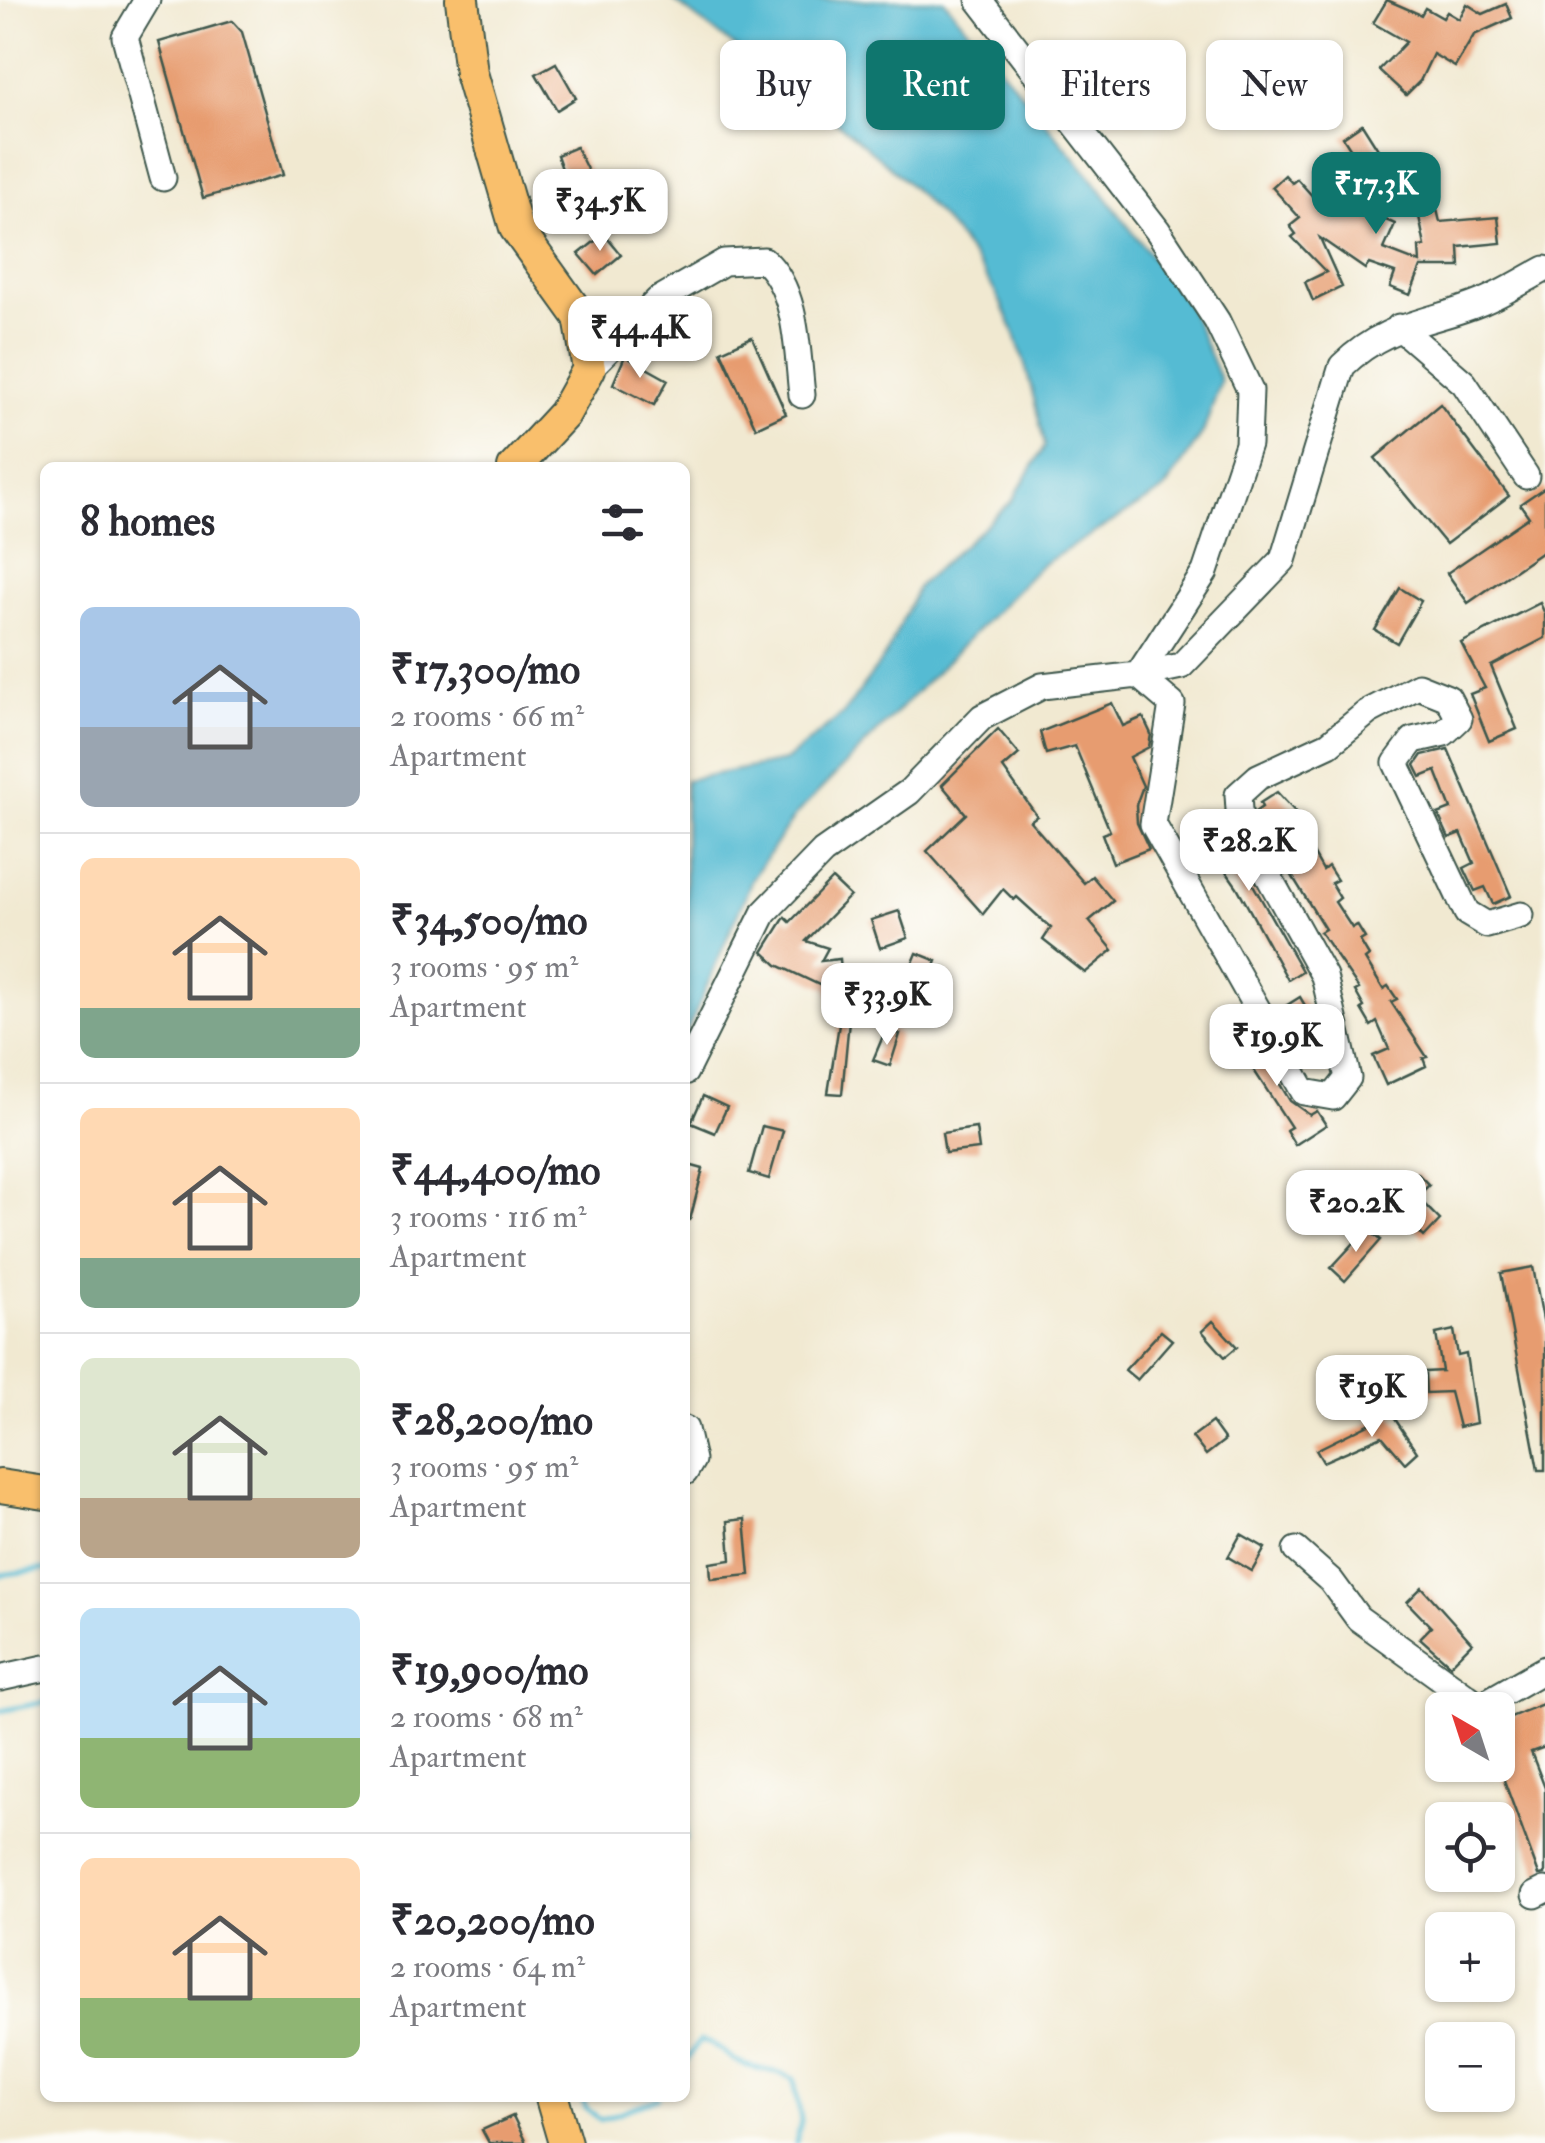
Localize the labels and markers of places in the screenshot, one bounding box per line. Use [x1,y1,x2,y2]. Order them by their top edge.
pin: ₹17.3K [1295,152,1457,237]
pin: ₹34.5K [519,169,681,254]
pin: ₹44.4K [559,296,721,381]
pin: ₹28.2K [1168,809,1330,894]
pin: ₹33.9K [806,963,968,1048]
pin: ₹19.9K [1196,1004,1358,1089]
pin: ₹20.2K [1275,1170,1437,1255]
pin: ₹19K [1313,1355,1431,1440]

